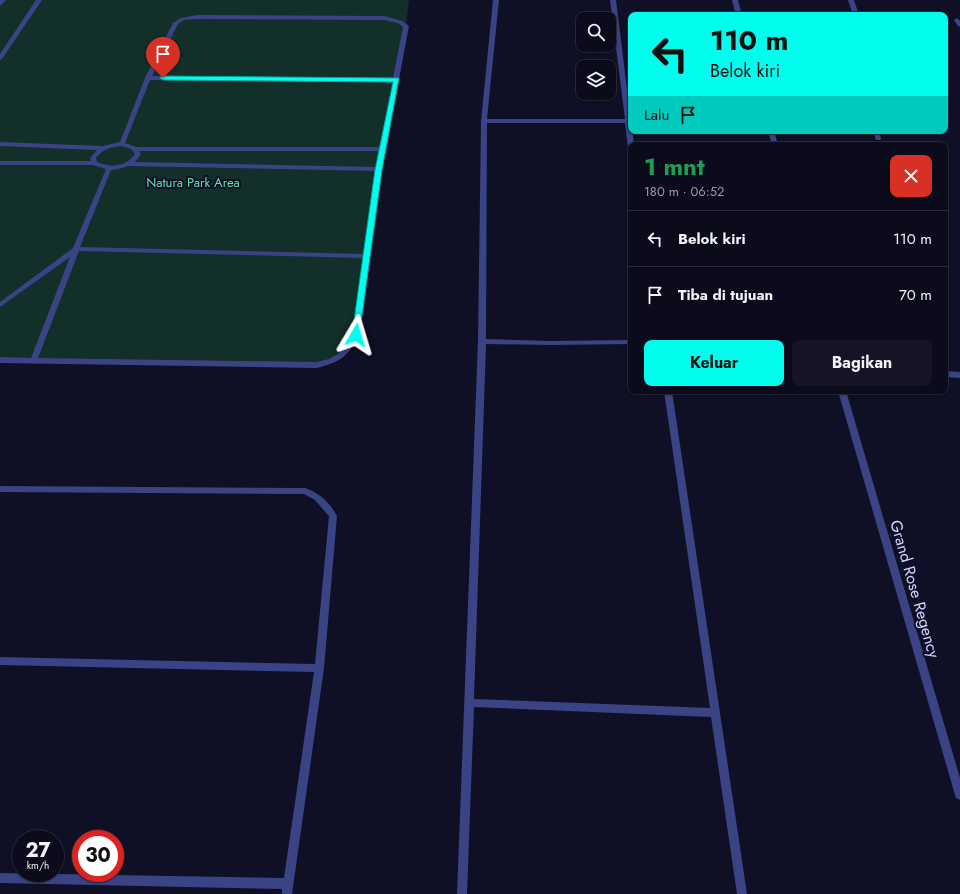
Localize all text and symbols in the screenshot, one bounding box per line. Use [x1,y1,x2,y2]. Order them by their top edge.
map controls [576,12,616,100]
button: search [576,12,616,52]
text: 110 m [710,20,788,61]
icon: left [644,28,696,80]
pin [146,37,180,78]
icon: arrive [152,43,174,65]
text: Belok kiri [710,58,780,84]
button: layers [576,60,616,100]
text: Lalu [644,104,669,126]
icon: arrive [677,104,699,126]
text: 1 mnt [644,149,705,184]
button: close [890,155,932,197]
park label: Natura Park Area [146,173,240,192]
text: 180 m · 06:52 [644,182,724,201]
icon: left [644,228,666,250]
text: Belok kiri [678,228,746,250]
text: 110 m [893,228,932,250]
icon: arrive [644,284,666,306]
text: Tiba di tujuan [678,284,773,306]
text: 70 m [899,284,932,306]
position arrow [335,314,377,356]
button: Keluar [644,340,784,386]
button: Bagikan [792,340,932,386]
street label: Grand Rose Regency [884,517,946,662]
speed limit sign: 30 [72,830,124,882]
text: 27 [25,836,51,865]
text: km/h [27,858,49,873]

